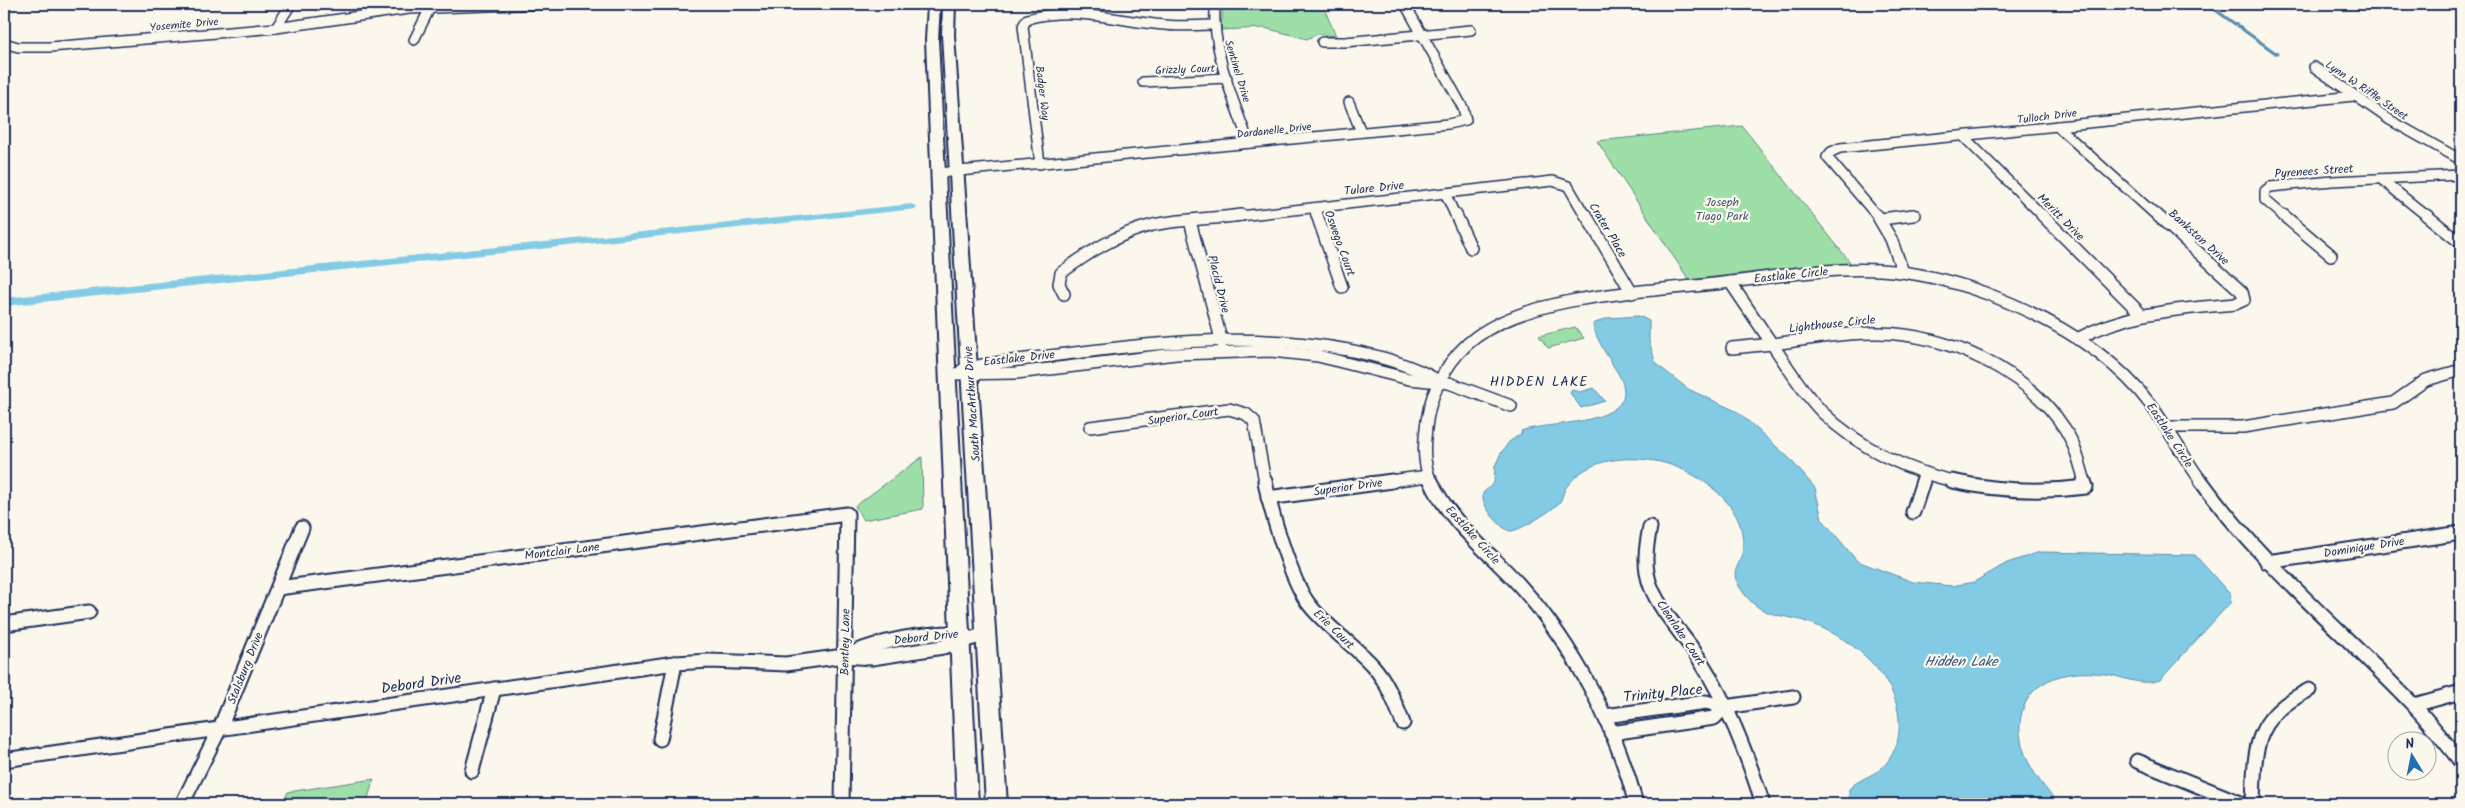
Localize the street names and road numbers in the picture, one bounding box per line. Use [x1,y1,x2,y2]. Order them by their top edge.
street label: Yosemite Drive [149,13,219,37]
street label: Sentinel Drive [1219,38,1255,105]
street label: Lynn W Riffle Street [2321,56,2412,126]
street label: Grizzly Court [1155,60,1216,80]
street label: Badger Way [1030,65,1054,122]
street label: Tulloch Drive [2016,104,2078,130]
street label: Dardanelle Drive [1236,118,1312,144]
street label: Pyrenees Street [2274,159,2354,184]
street label: Tulare Drive [1343,176,1405,201]
street label: Meritt Drive [2032,189,2089,246]
street label: Crater Place [1584,199,1632,262]
street label: Bankston Drive [2164,205,2234,271]
street label: Oswego Court [1319,208,1360,279]
street label: Placid Drive [1202,253,1235,316]
street label: Eastlake Circle [1753,262,1830,289]
street label: Lighthouse Circle [1788,310,1877,338]
street label: South MacArthur Drive [959,345,986,462]
street label: Eastlake Drive [982,345,1056,372]
street label: Eastlake Circle [2141,399,2198,472]
street label: Superior Court [1146,402,1220,431]
street label: Superior Drive [1312,473,1384,502]
street label: Eastlake Circle [1441,501,1505,570]
street label: Dominique Drive [2322,532,2406,563]
street label: Montclair Lane [523,537,601,566]
street label: Clearlake Court [1651,596,1710,671]
street label: Erie Court [1309,605,1359,654]
street label: Bentley Lane [835,608,856,676]
street label: Debord Drive [893,625,960,650]
street label: Stalsburg Drive [222,629,269,707]
street label: Debord Drive [379,666,463,702]
street label: Trinity Place [1622,678,1704,710]

